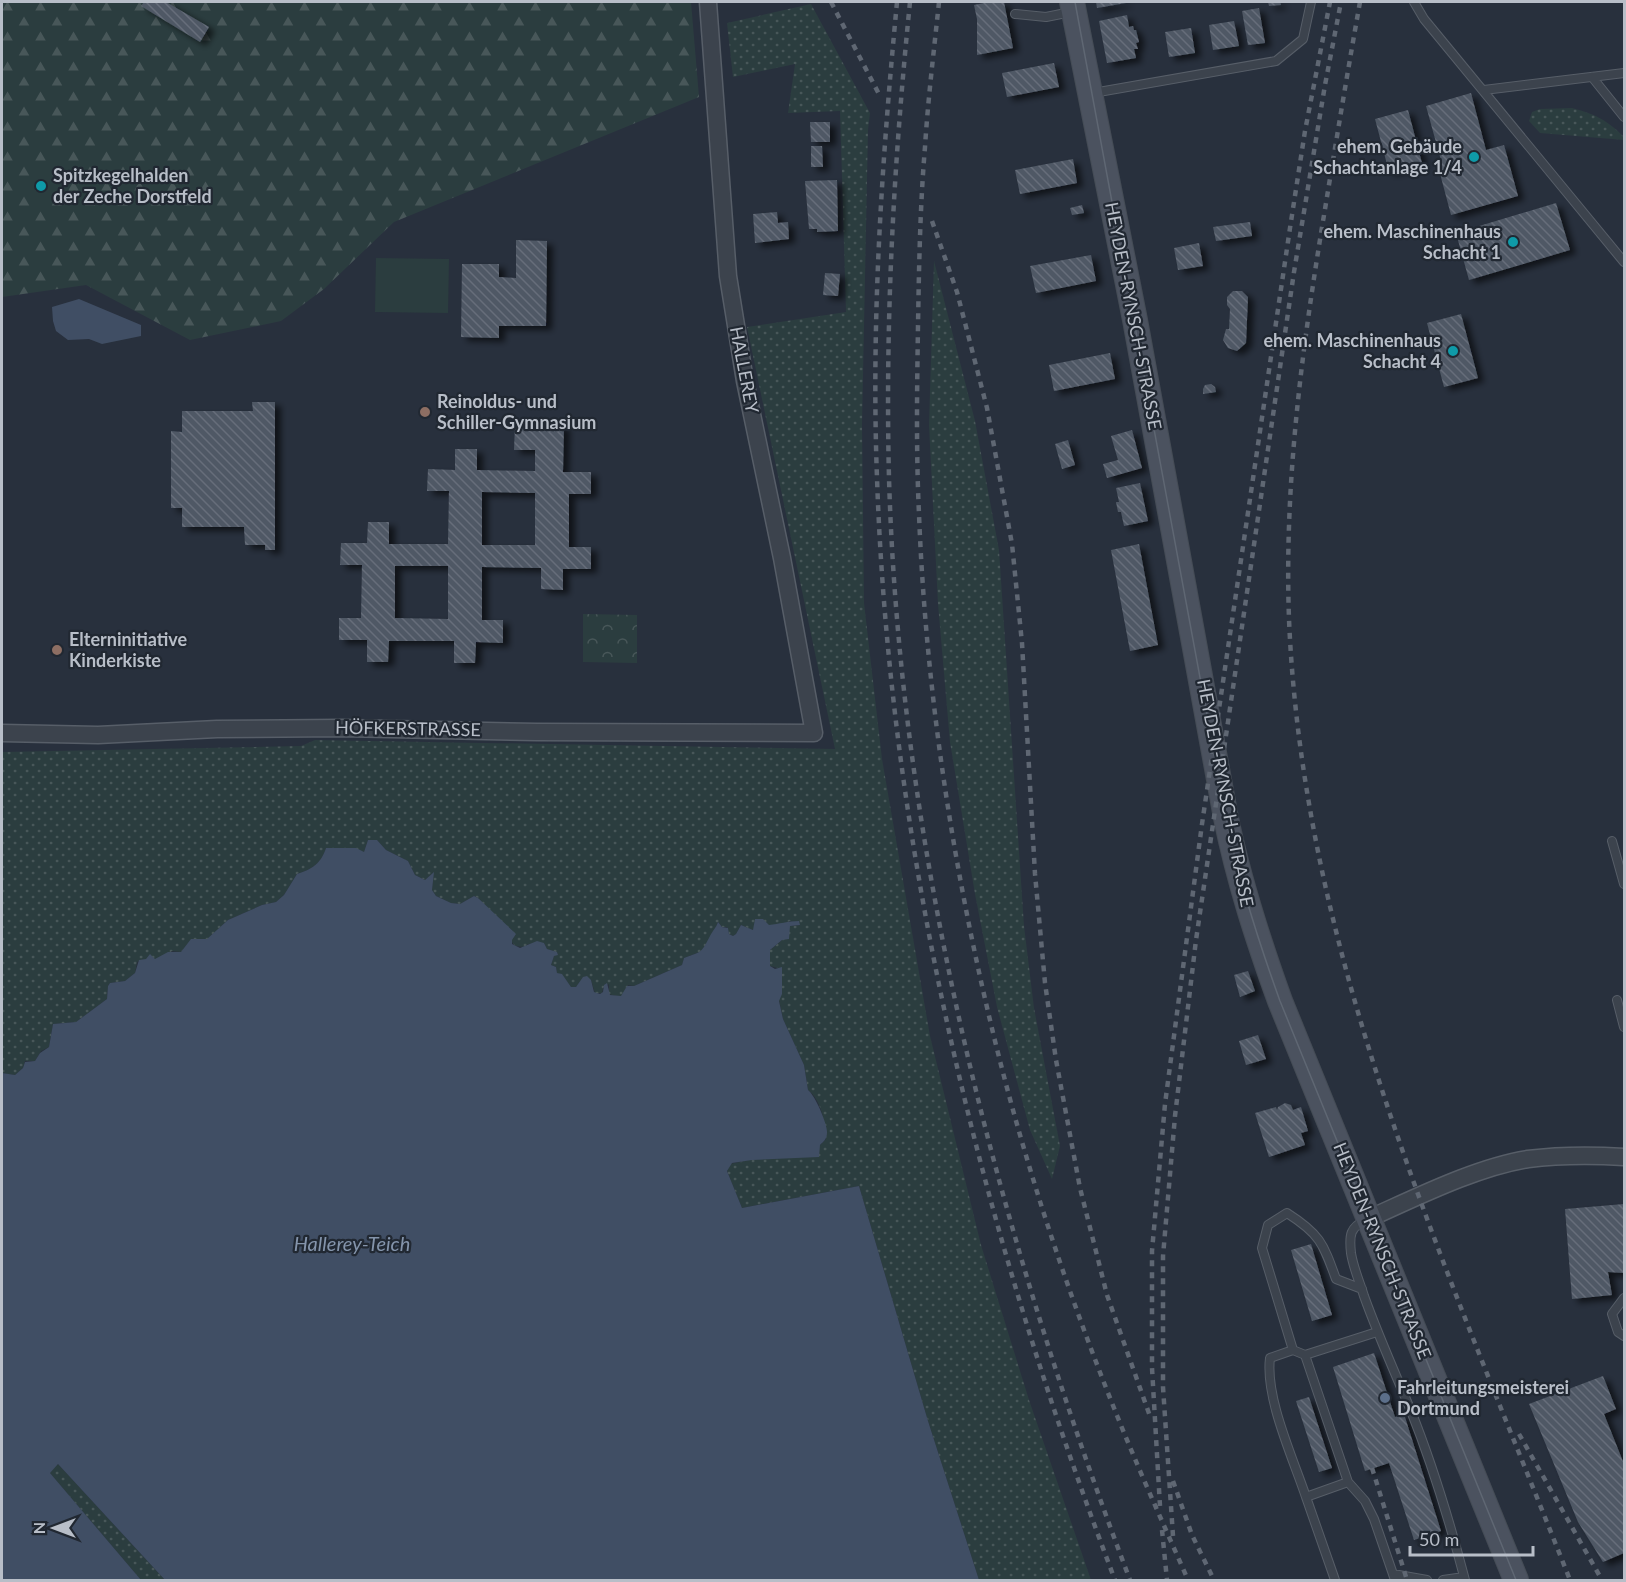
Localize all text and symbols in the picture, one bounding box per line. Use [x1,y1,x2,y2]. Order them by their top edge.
place label: ehem. Gebäude Schachtanlage 1/4 [1313,135,1462,178]
marker: ehem. Gebäude Schachtanlage 1/4 [1467,150,1481,164]
place label: Spitzkegelhalden der Zeche Dorstfeld [53,164,212,207]
marker: Spitzkegelhalden der Zeche Dorstfeld [34,179,48,193]
street label: HEYDEN-RYNSCH-STRASSE [1101,200,1167,432]
place label: ehem. Maschinenhaus Schacht 1 [1323,220,1501,263]
marker: ehem. Maschinenhaus Schacht 1 [1506,235,1520,249]
street label: HALLEREY [726,325,764,416]
place label: ehem. Maschinenhaus Schacht 4 [1263,329,1441,372]
marker: ehem. Maschinenhaus Schacht 4 [1446,344,1460,358]
place label: Reinoldus- und Schiller-Gymnasium [437,390,596,433]
marker: Reinoldus- und Schiller-Gymnasium [418,405,432,419]
place label: Elterninitiative Kinderkiste [69,628,188,671]
marker: Elterninitiative Kinderkiste [50,643,64,657]
street label: HEYDEN-RYNSCH-STRASSE [1193,677,1259,909]
street label: HÖFKERSTRASSE [335,716,481,740]
street label: HEYDEN-RYNSCH-STRASSE [1329,1139,1437,1362]
water label: Hallerey-Teich [294,1231,410,1255]
place label: Fahrleitungsmeisterei Dortmund [1397,1376,1569,1419]
marker: Fahrleitungsmeisterei Dortmund [1378,1391,1392,1405]
north arrow [24,1498,84,1558]
scale bar [1410,1519,1533,1557]
text: N [29,1522,48,1534]
text: 50 m [1419,1528,1459,1550]

